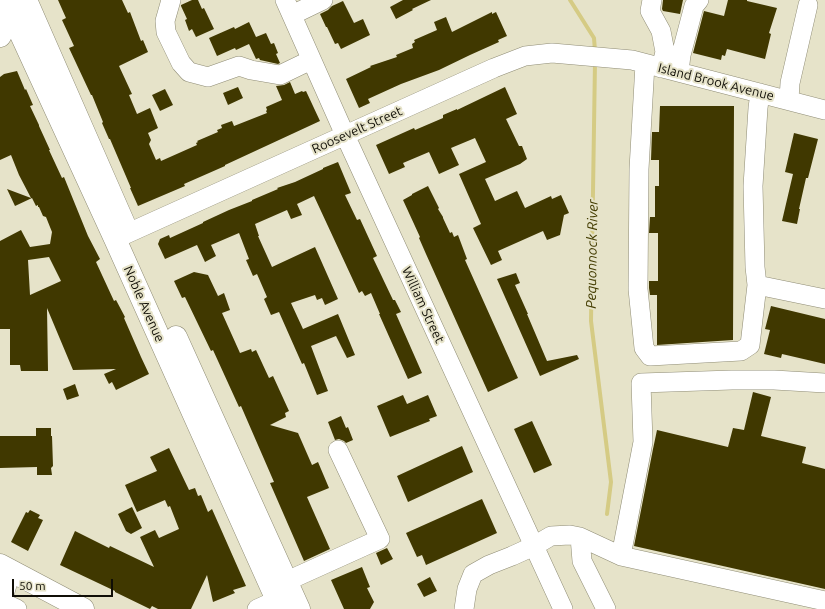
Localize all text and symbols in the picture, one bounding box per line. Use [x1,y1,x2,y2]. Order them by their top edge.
street label: Island Brook Avenue [656,60,776,104]
street label: Roosevelt Street [309,103,405,157]
water label: Pequonnock River [583,199,601,309]
street label: Noble Avenue [120,263,168,345]
street label: William Street [398,264,448,346]
scale bar [14,571,115,597]
text: 50 m [19,579,46,592]

